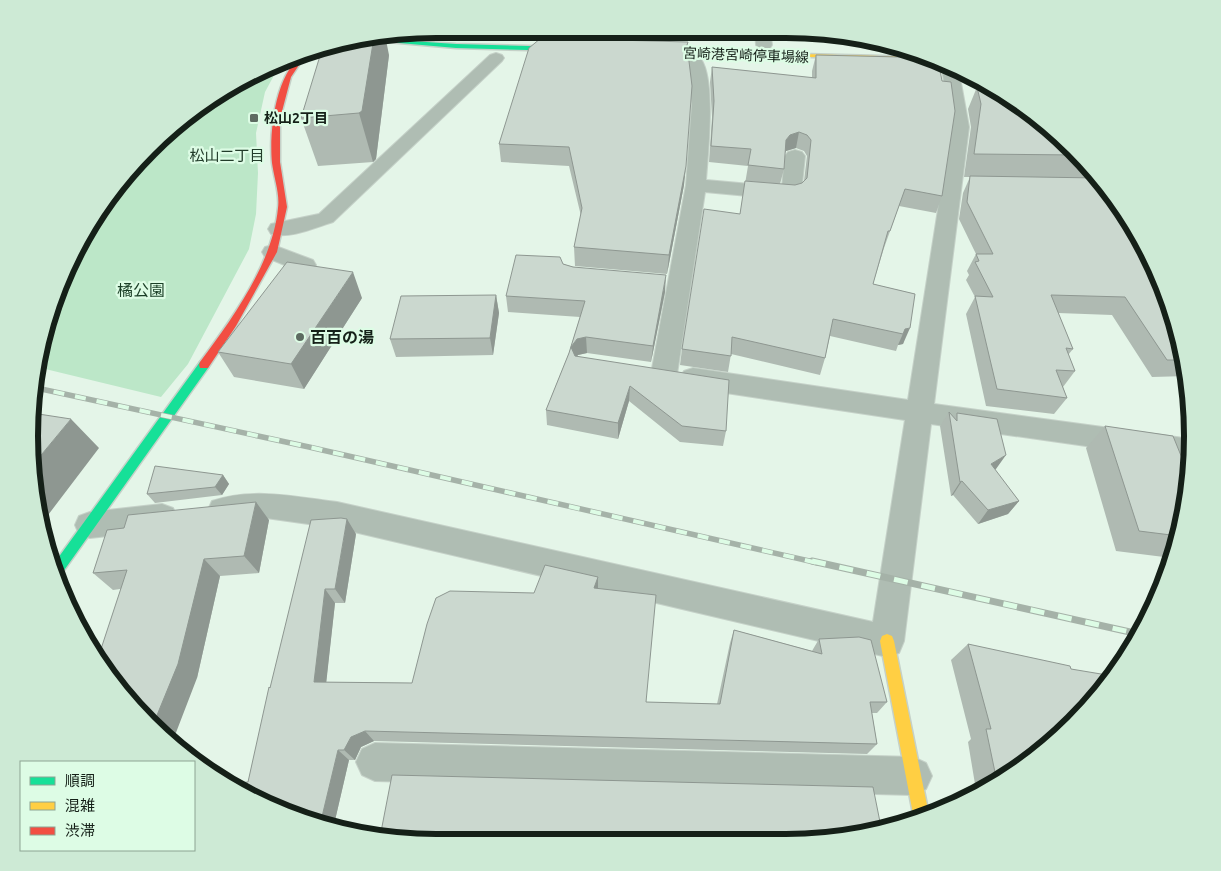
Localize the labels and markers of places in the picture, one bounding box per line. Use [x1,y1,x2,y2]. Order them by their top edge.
place label: 松山2丁目 [264,110,328,126]
marker: 松山2丁目 [248,112,260,124]
place label: 百百の湯 [310,328,374,346]
marker: 百百の湯 [294,331,306,343]

